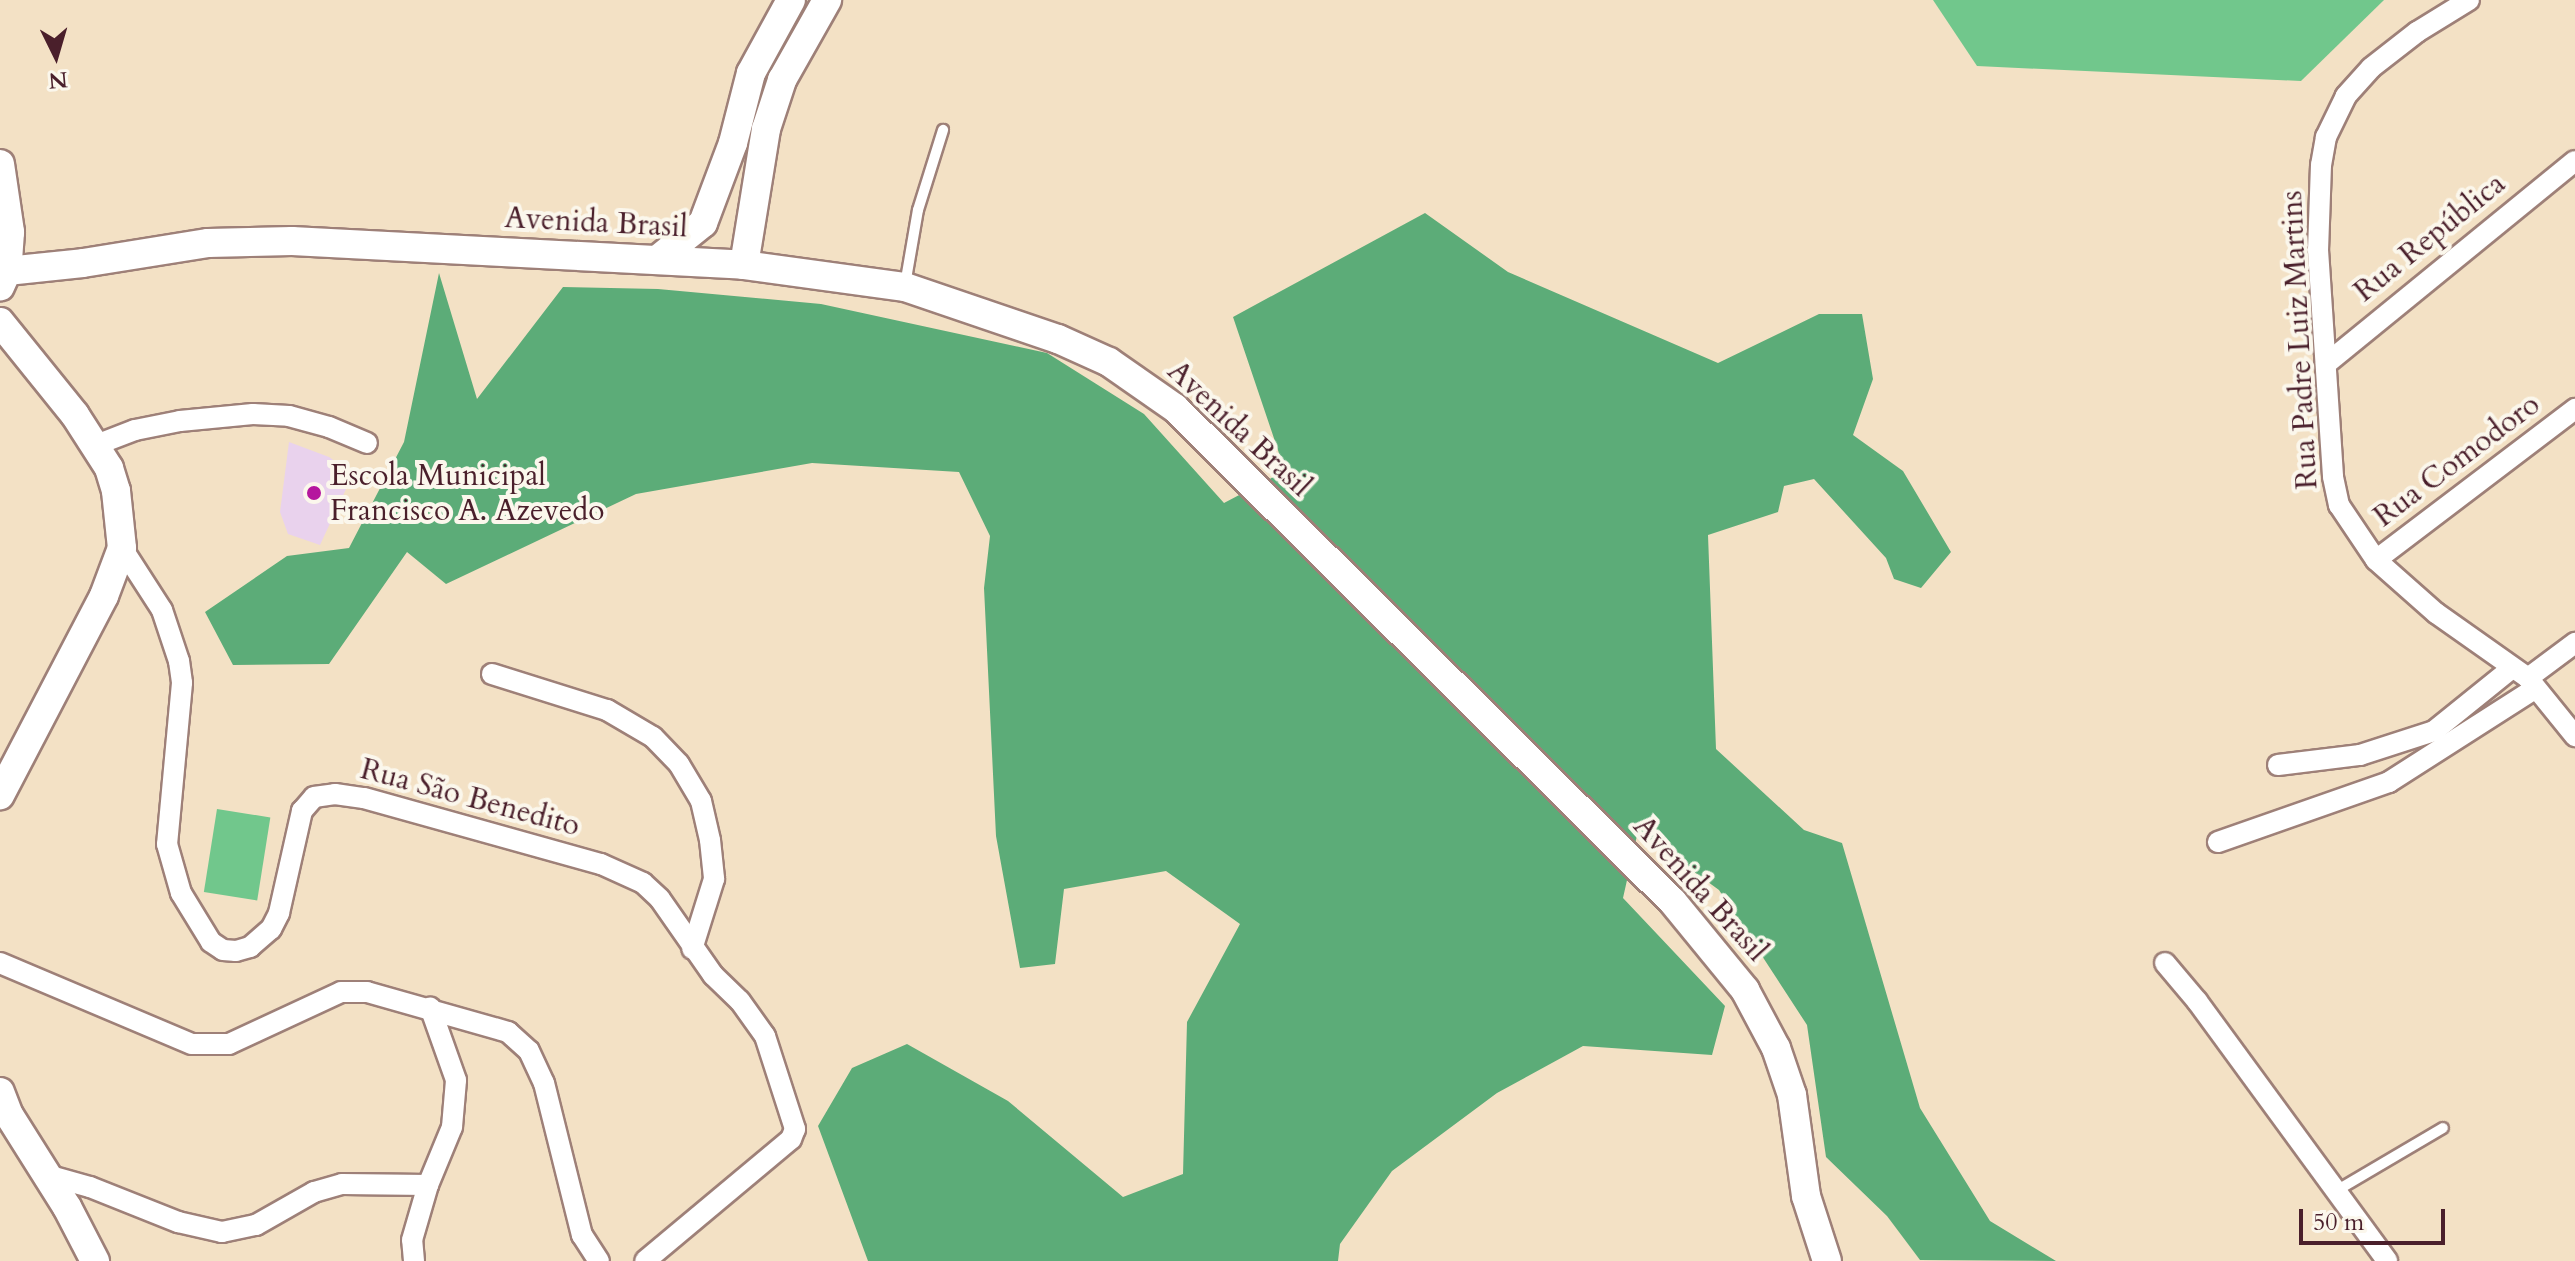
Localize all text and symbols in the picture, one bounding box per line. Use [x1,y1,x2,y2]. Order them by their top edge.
north arrow [16,16,96,96]
text: N [47,64,69,96]
street label: Rua República [2347,166,2513,310]
street label: Rua Padre Luiz Martins [2274,190,2326,490]
street label: Avenida Brasil [504,200,688,246]
street label: Avenida Brasil [1160,353,1318,505]
street label: Rua Comodoro [2367,387,2547,535]
place label: Escola Municipal Francisco A. Azevedo [330,458,605,528]
marker: Escola Municipal Francisco A. Azevedo [305,484,323,502]
street label: Rua São Benedito [356,751,584,845]
street label: Avenida Brasil [1625,809,1775,969]
scale bar [2303,1193,2449,1243]
text: 50 m [2313,1206,2364,1239]

